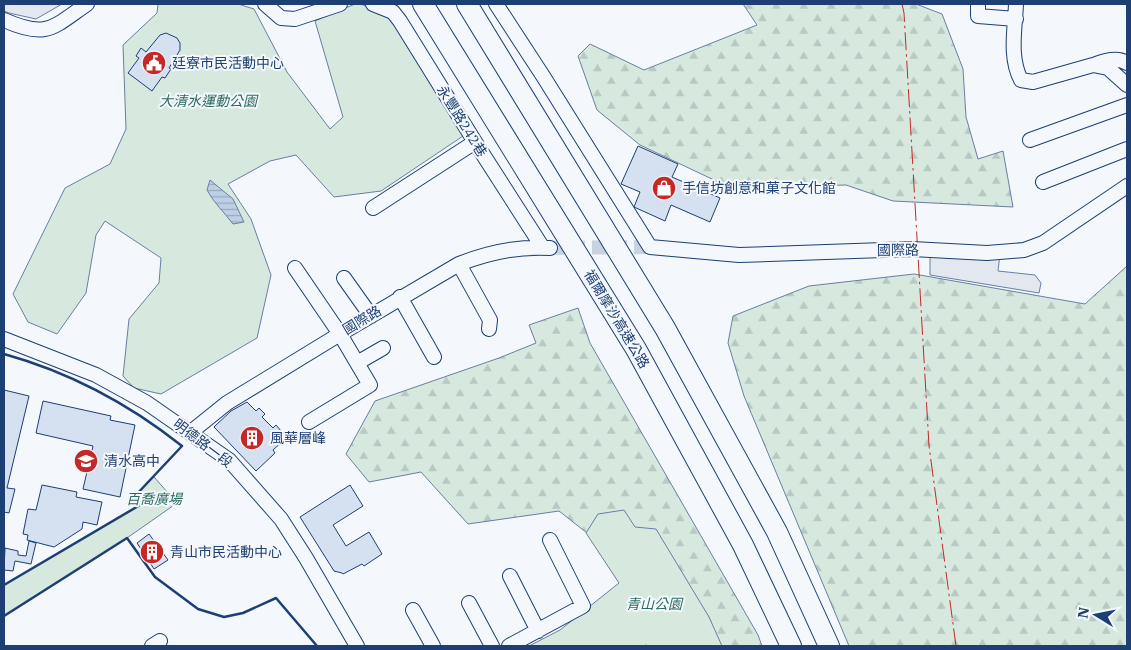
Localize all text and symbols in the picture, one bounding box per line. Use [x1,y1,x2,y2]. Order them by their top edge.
public building icon: 廷寮市民活動中心 [141,50,167,76]
place label: 廷寮市民活動中心 [172,54,284,72]
street label: 永豐路242巷 [433,82,491,160]
park label: 大清水運動公園 [159,92,259,110]
shop icon: 手信坊創意和菓子文化館 [651,175,677,201]
place label: 手信坊創意和菓子文化館 [682,179,836,197]
street label: 國際路 [877,241,919,259]
street label: 福爾摩沙高速公路 [580,266,654,372]
street label: 國際路 [339,301,385,339]
street label: 明德路一段 [170,415,236,471]
building icon: 風華層峰 [239,425,265,451]
place label: 風華層峰 [270,429,326,447]
school or university icon: 清水高中 [73,448,99,474]
place label: 清水高中 [104,452,160,470]
park label: 百喬廣場 [126,490,184,508]
building icon: 青山市民活動中心 [139,539,165,565]
place label: 青山市民活動中心 [170,543,282,561]
north arrow [1071,590,1121,640]
park label: 青山公園 [626,595,684,613]
text: N [1073,606,1093,620]

